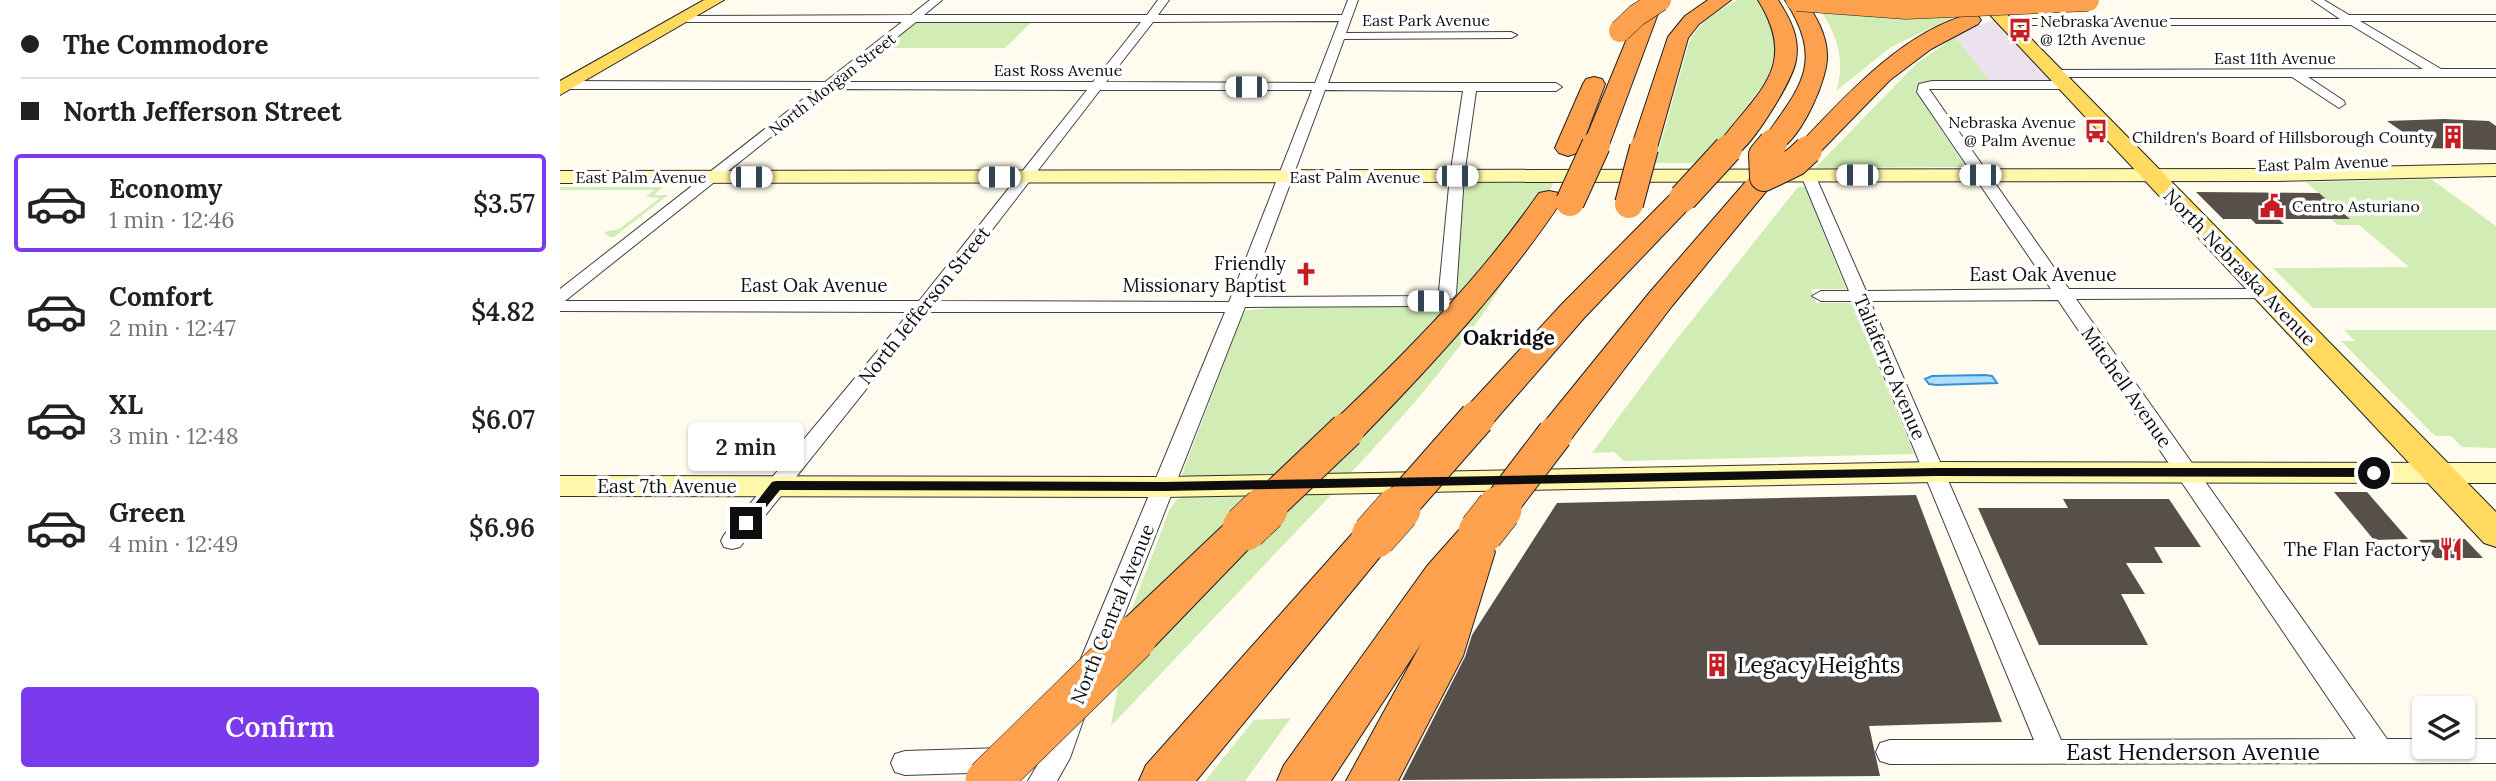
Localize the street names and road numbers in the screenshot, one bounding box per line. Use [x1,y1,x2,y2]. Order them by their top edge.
street label: East Park Avenue [1362,10,1490,30]
street label: North Morgan Street [765,28,900,140]
street label: East 11th Avenue [2214,48,2336,68]
street label: East Ross Avenue [994,60,1123,80]
street label: East Palm Avenue [2257,151,2389,175]
street label: East Palm Avenue [575,167,707,187]
street label: East Palm Avenue [1289,167,1421,187]
street label: North Nebraska Avenue [2159,183,2321,351]
street label: North Jefferson Street [853,221,996,389]
street label: East Oak Avenue [1969,262,2117,286]
street label: East Oak Avenue [740,273,888,297]
street label: Taliaferro Avenue [1849,291,1931,443]
street label: Mitchell Avenue [2076,322,2178,452]
street label: East 7th Avenue [597,474,737,498]
street label: North Central Avenue [1065,520,1159,708]
street label: East Henderson Avenue [2066,737,2320,766]

